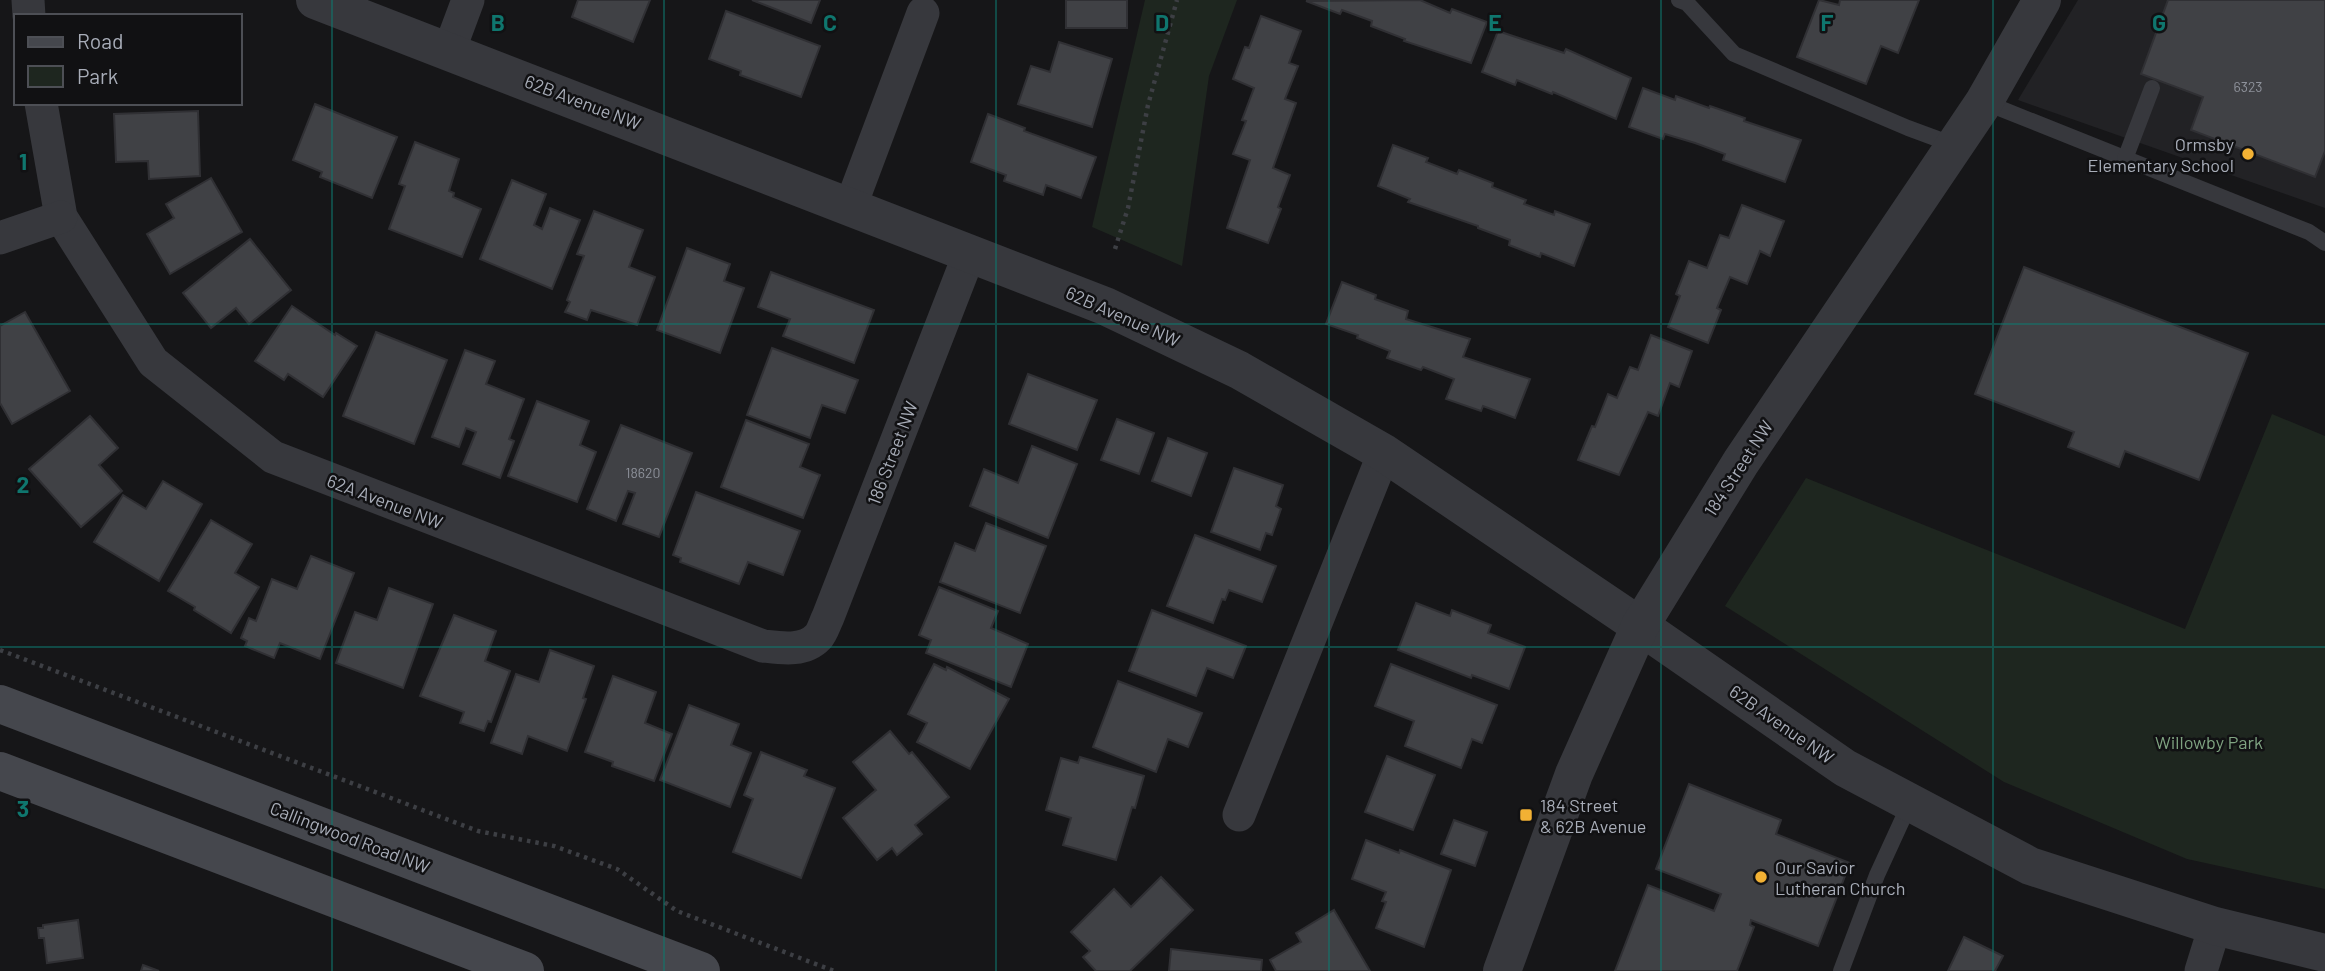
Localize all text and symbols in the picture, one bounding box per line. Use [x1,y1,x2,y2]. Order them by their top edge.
text: B [491,8,505,36]
text: C [823,8,837,36]
text: D [1155,8,1169,36]
text: E [1488,8,1502,36]
text: F [1821,8,1834,36]
text: G [2152,8,2166,36]
legend [14,14,242,105]
text: Road [77,28,123,53]
text: Park [77,63,118,88]
street label: 62B Avenue NW [522,70,644,134]
house number: 6323 [2233,78,2263,95]
place label: Ormsby Elementary School [2087,133,2234,176]
marker: Ormsby Elementary School [2240,146,2256,162]
text: 1 [19,147,27,175]
street label: 62B Avenue NW [1063,281,1184,351]
street label: 186 Street NW [862,398,922,508]
street label: 184 Street NW [1699,416,1777,520]
house number: 18620 [626,464,660,481]
street label: 62A Avenue NW [324,469,446,533]
text: 2 [17,470,29,498]
street label: 62B Avenue NW [1725,680,1839,768]
park label: Willowby Park [2155,731,2263,753]
text: 3 [17,794,29,822]
place label: 184 Street & 62B Avenue [1540,794,1646,837]
street label: Callingwood Road NW [267,796,433,878]
marker: 184 Street & 62B Avenue [1518,807,1534,823]
place label: Our Savior Lutheran Church [1775,856,1905,899]
marker: Our Savior Lutheran Church [1753,869,1769,885]

